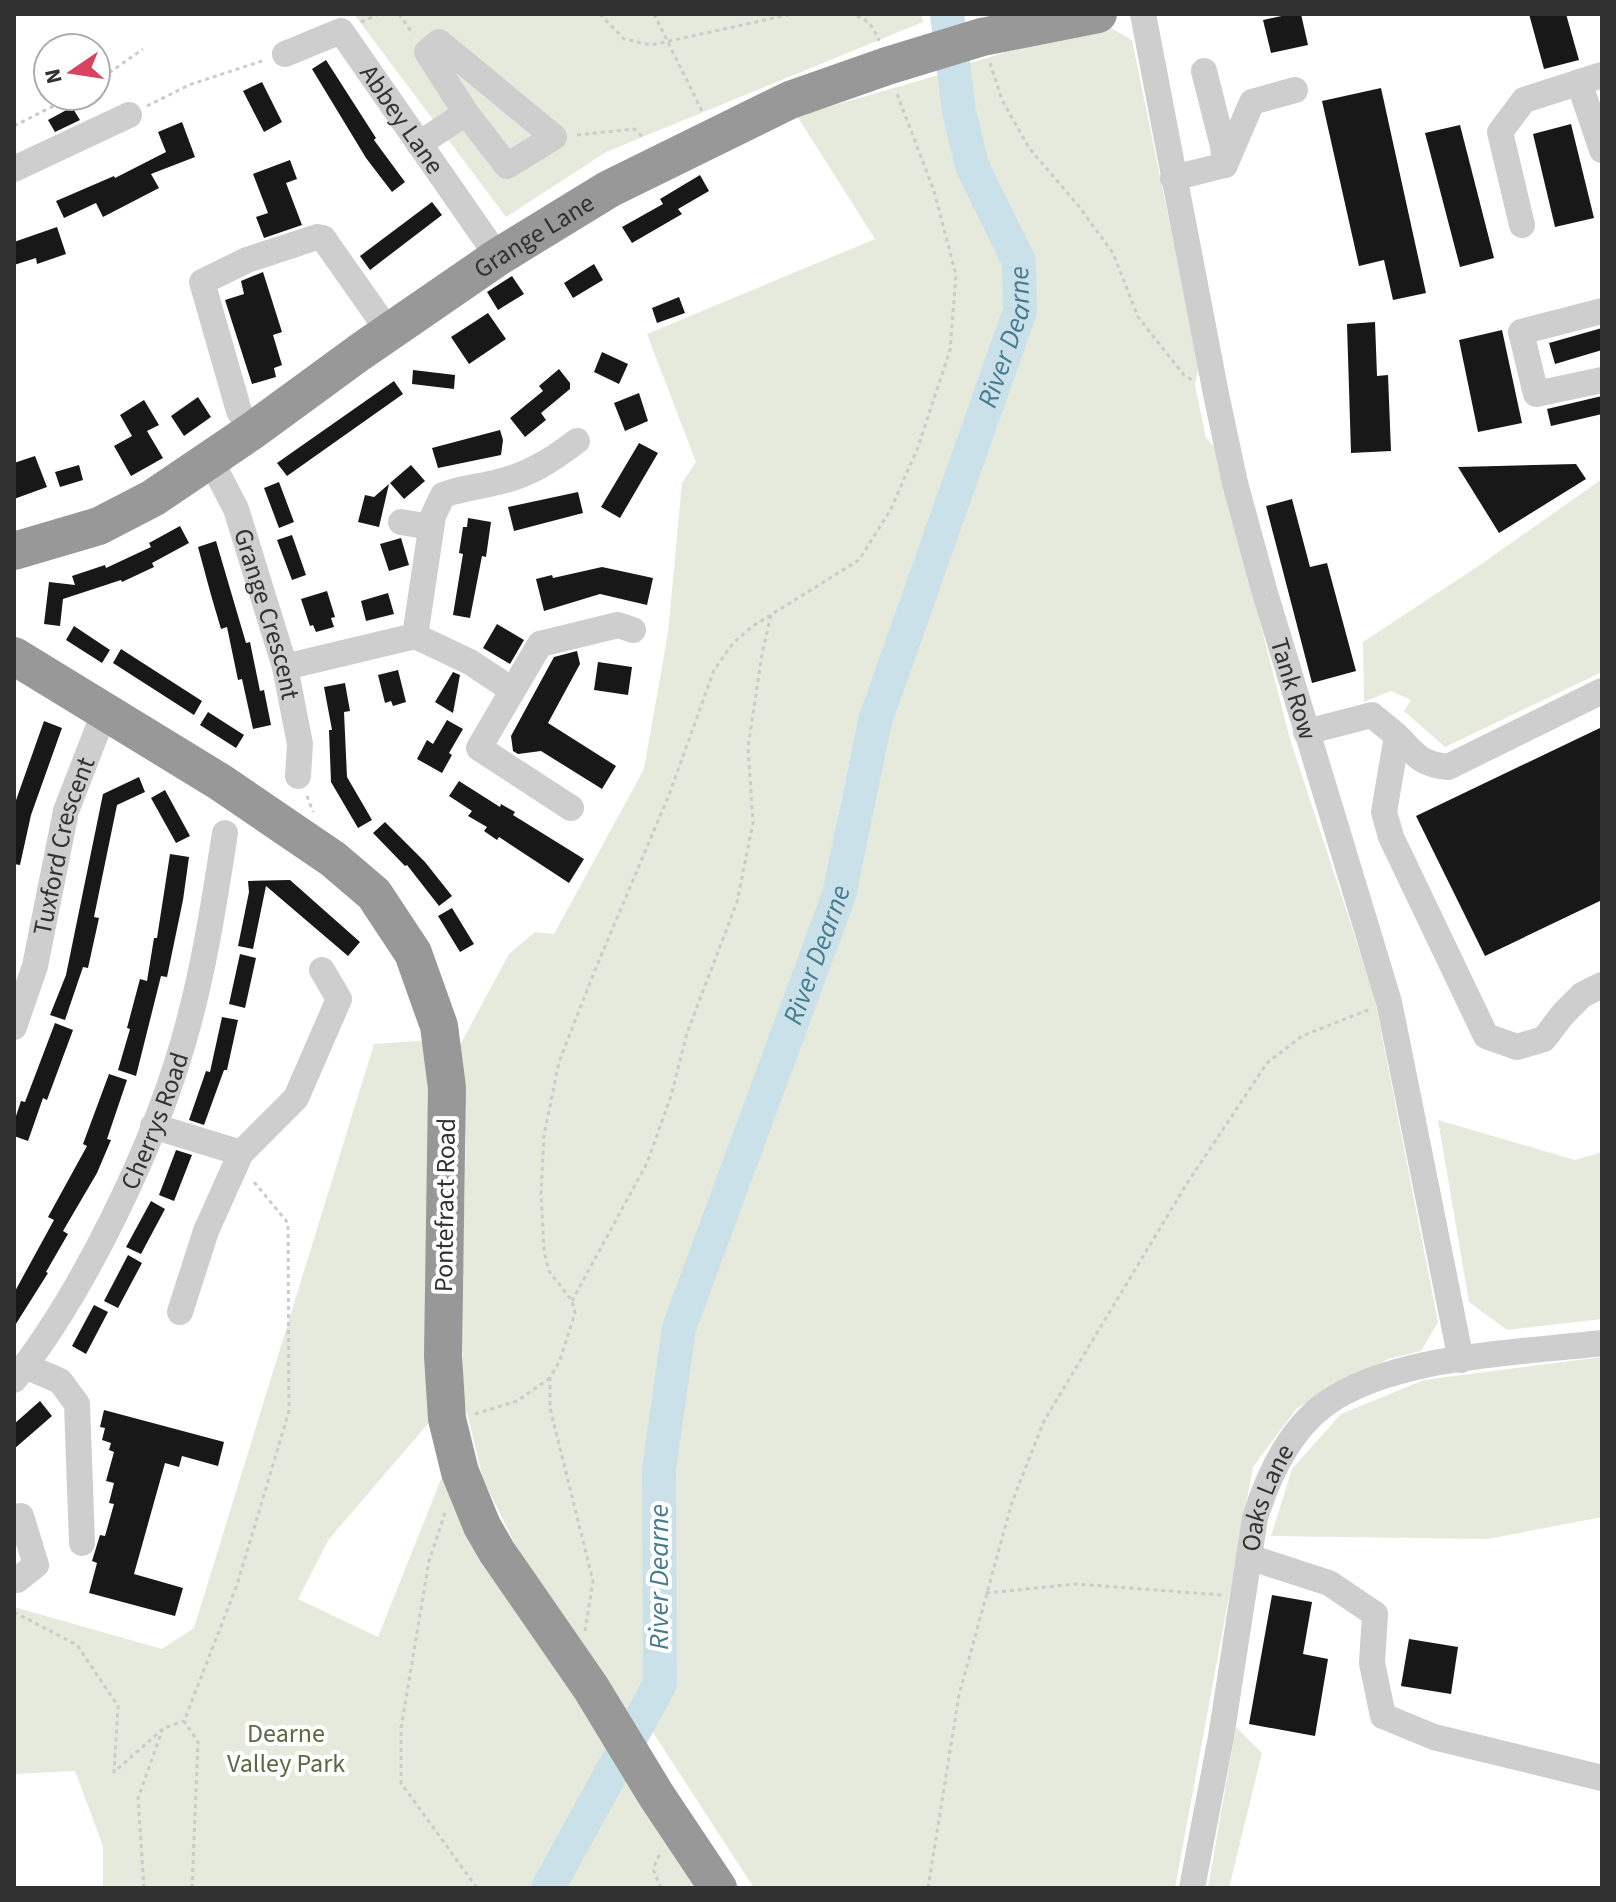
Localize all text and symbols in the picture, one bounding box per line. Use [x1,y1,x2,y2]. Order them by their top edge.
north arrow [32,32,112,112]
street label: Abbey Lane [351,57,454,182]
text: N [36,66,71,87]
street label: Grange Lane [466,184,601,287]
water label: River Dearne [967,266,1041,413]
street label: Grange Crescent [225,524,309,703]
street label: Tank Row [1261,633,1327,744]
street label: Tuxford Crescent [23,751,104,938]
water label: River Dearne [773,882,860,1030]
street label: Cherrys Road [111,1047,198,1196]
street label: Pontefract Road [425,1118,465,1292]
street label: Oaks Lane [1232,1437,1303,1554]
water label: River Dearne [639,1504,679,1650]
park label: Dearne Valley Park [227,1715,345,1782]

